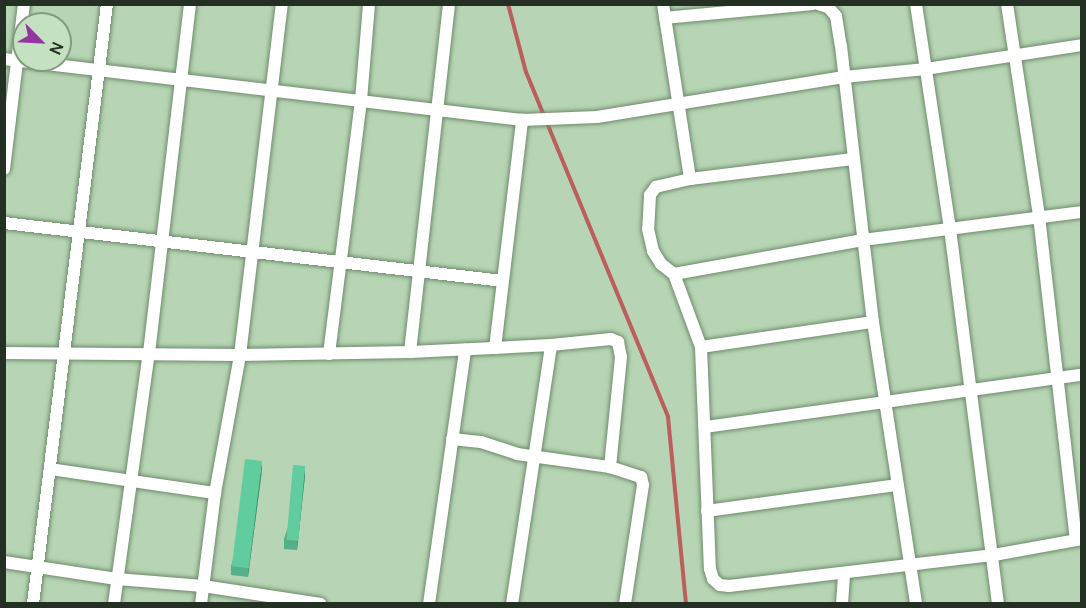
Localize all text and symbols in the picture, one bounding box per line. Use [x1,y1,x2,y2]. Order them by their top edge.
north arrow [12,12,72,72]
text: N [44,39,69,58]

